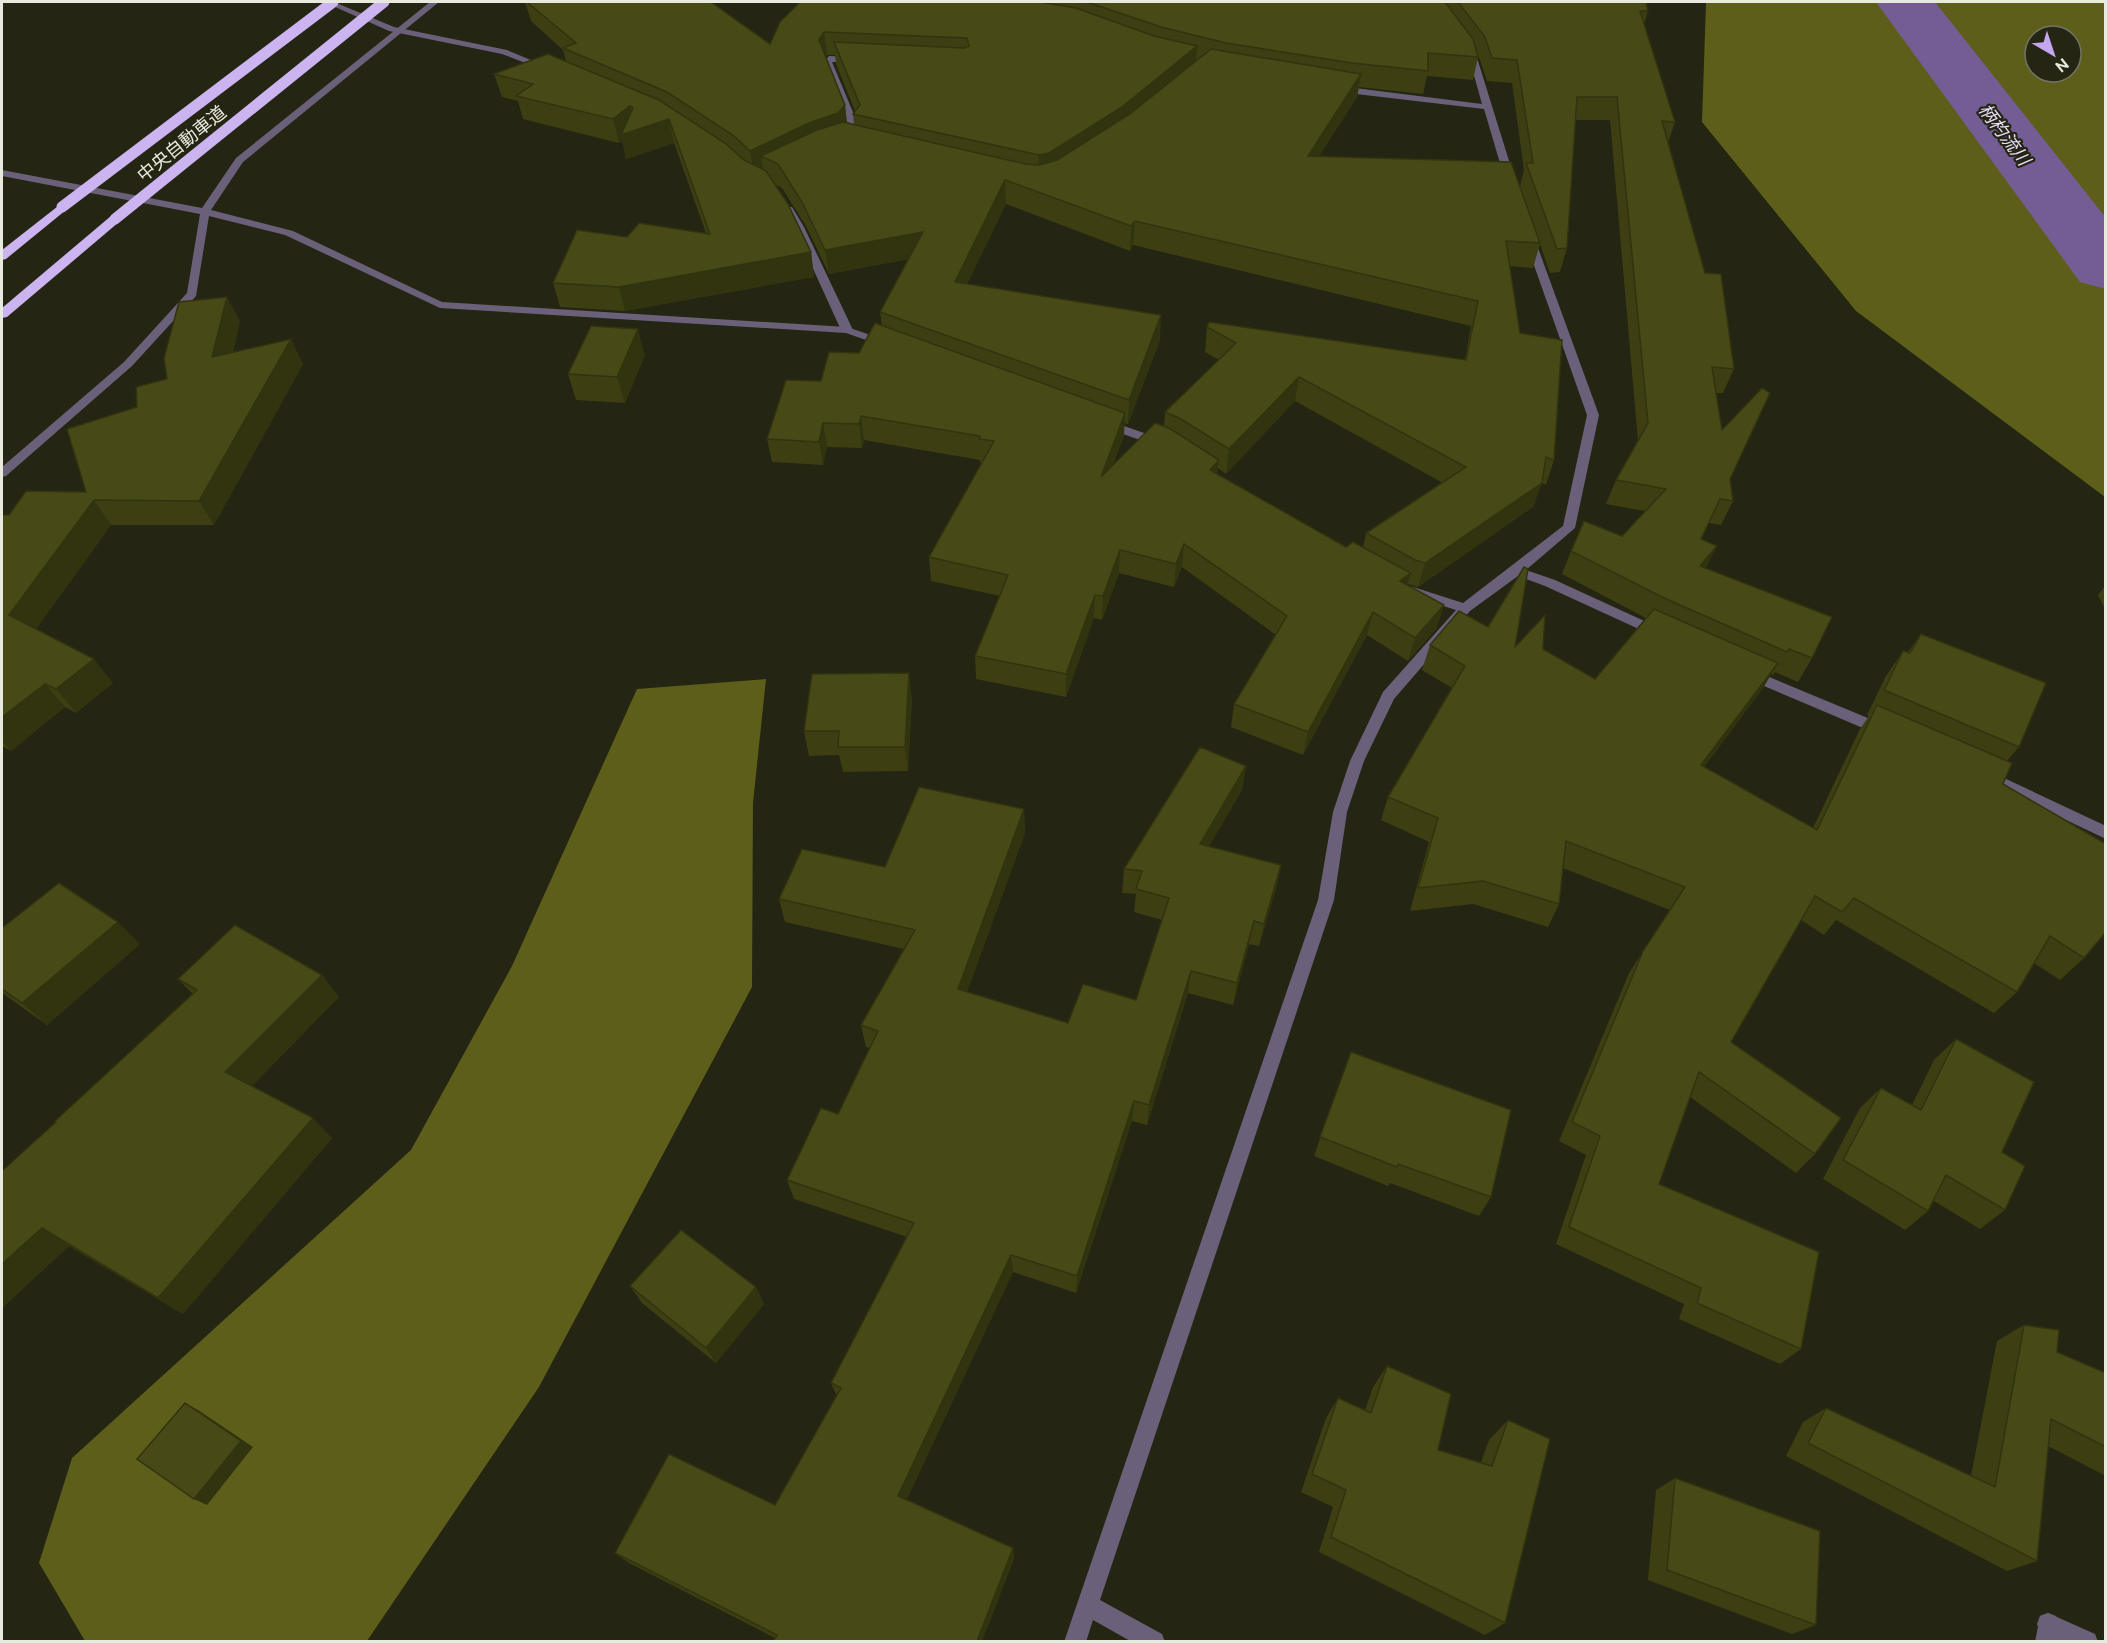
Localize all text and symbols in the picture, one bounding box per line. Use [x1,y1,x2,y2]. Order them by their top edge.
north arrow [2023,24,2083,84]
text: N [2052,55,2073,76]
water label: 柄杓流川 [1975,99,2036,170]
street label: 中央自動車道 [133,101,229,185]

